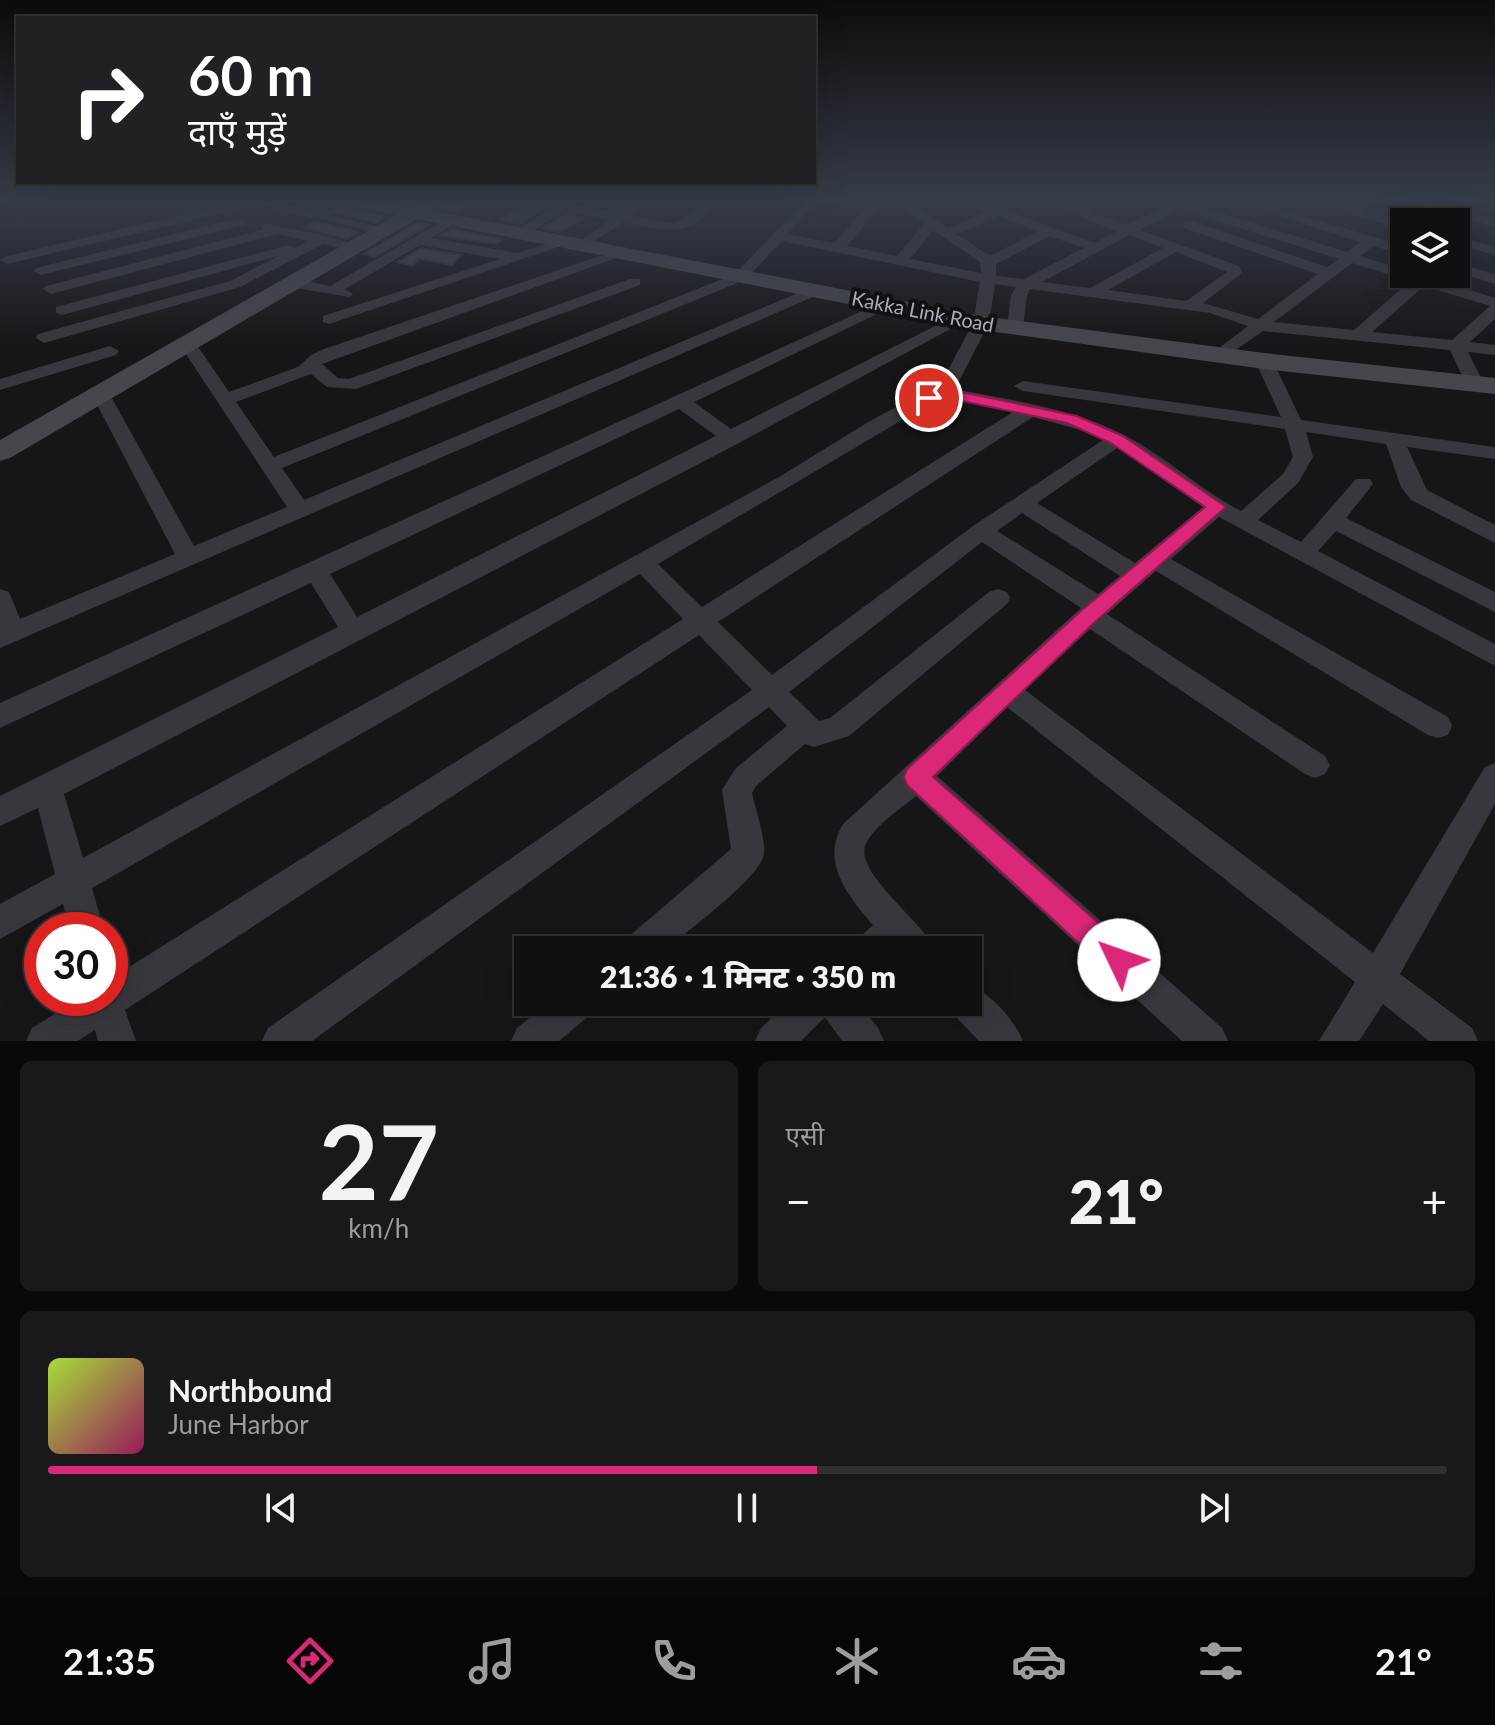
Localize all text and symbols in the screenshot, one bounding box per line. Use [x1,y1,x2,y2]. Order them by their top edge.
text: 60 m [188,41,313,108]
icon: right [56,48,160,152]
text: दाएँ मुड़ें [188,109,286,153]
map controls [1390,208,1470,288]
button: layers [1390,208,1470,288]
street label: Kakka Link Road [850,285,996,337]
pin [895,364,963,432]
icon: arrive [907,376,951,420]
speed limit sign: 30 [24,912,128,1016]
position arrow [1077,918,1161,1002]
text: 21:36 · 1 मिनट · 350 m [600,958,896,994]
text: 27 [318,1097,439,1222]
text: एसी [786,1119,824,1151]
text: 21° [1069,1165,1164,1237]
text: − [786,1175,811,1227]
text: + [1421,1175,1447,1227]
text: km/h [348,1212,409,1244]
text: Northbound [168,1372,332,1408]
text: June Harbor [168,1408,309,1440]
icon: previous [259,1486,303,1530]
icon: pause [725,1486,769,1530]
icon: next [1192,1486,1236,1530]
icon: directions [282,1633,338,1689]
icon: music [464,1633,520,1689]
icon: phone [646,1633,702,1689]
icon: climate [829,1633,885,1689]
icon: car [1011,1633,1067,1689]
icon: filters [1193,1633,1249,1689]
text: 21:35 [63,1639,156,1683]
text: 21° [1375,1639,1432,1683]

